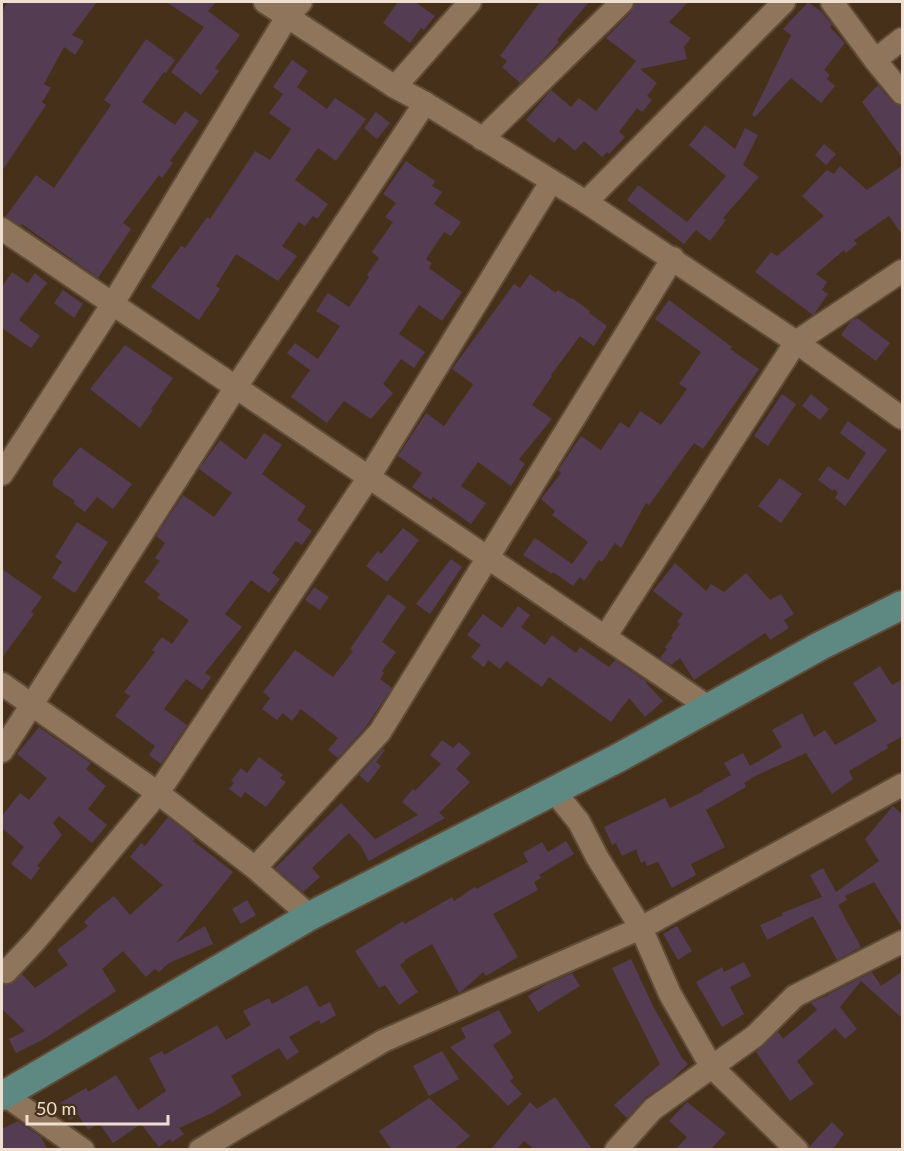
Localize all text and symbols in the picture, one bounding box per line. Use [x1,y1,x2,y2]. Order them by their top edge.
scale bar [27,1088,168,1126]
text: 50 m [36,1097,76,1119]

